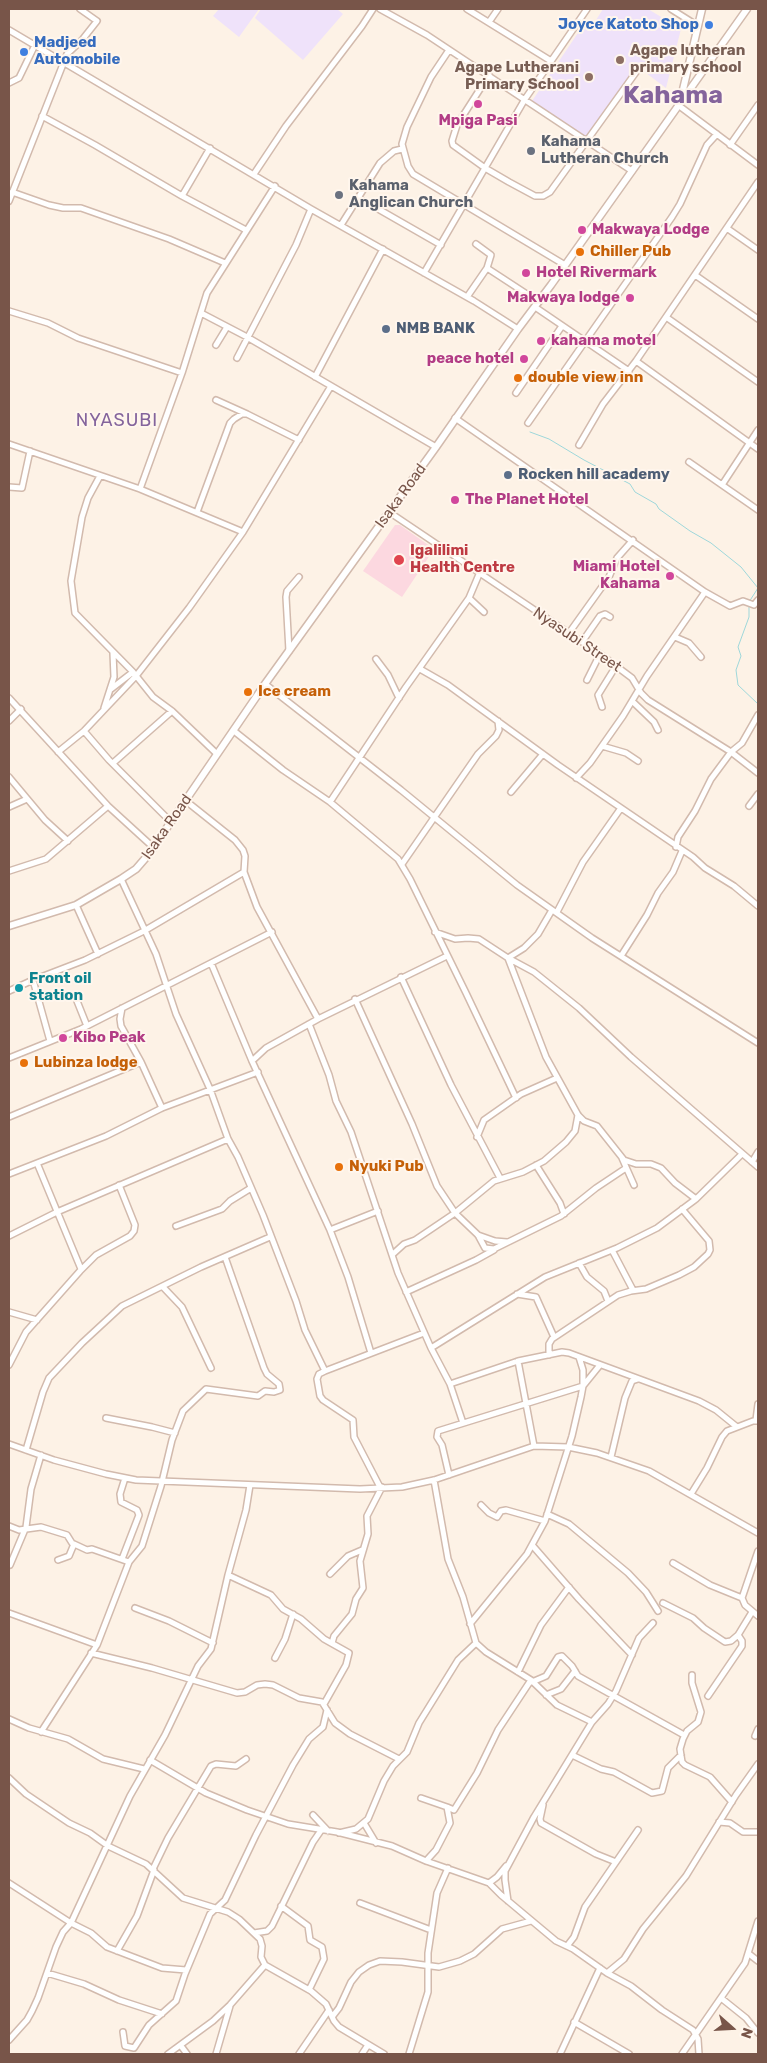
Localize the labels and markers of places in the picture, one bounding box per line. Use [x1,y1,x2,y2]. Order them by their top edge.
place label: Joyce Katoto Shop [558,16,699,34]
marker: Joyce Katoto Shop [703,19,715,31]
place label: Madjeed Automobile [34,34,120,69]
place label: Agape lutheran primary school [630,42,745,77]
marker: Madjeed Automobile [18,46,30,58]
marker: Agape lutheran primary school [614,54,626,66]
place label: Agape Lutherani Primary School [455,59,579,94]
marker: Agape Lutherani Primary School [583,71,595,83]
marker: Mpiga Pasi [472,98,484,110]
place label: Mpiga Pasi [438,112,518,130]
place label: Kahama Lutheran Church [541,133,669,168]
marker: Kahama Lutheran Church [525,145,537,157]
place label: Kahama Anglican Church [349,177,473,212]
marker: Kahama Anglican Church [333,189,345,201]
place label: Makwaya Lodge [592,221,710,239]
marker: Makwaya Lodge [576,224,588,236]
place label: Chiller Pub [590,243,671,261]
marker: Chiller Pub [574,246,586,258]
place label: Hotel Rivermark [536,264,657,282]
marker: Hotel Rivermark [520,267,532,279]
place label: Makwaya lodge [507,289,620,307]
marker: Makwaya lodge [624,292,636,304]
place label: NMB BANK [396,320,475,338]
marker: NMB BANK [380,323,392,335]
place label: kahama motel [551,332,656,350]
marker: kahama motel [535,335,547,347]
place label: peace hotel [427,350,514,368]
marker: peace hotel [518,353,530,365]
place label: double view inn [528,369,643,387]
marker: double view inn [512,372,524,384]
place label: Rocken hill academy [518,466,670,484]
marker: Rocken hill academy [502,469,514,481]
place label: The Planet Hotel [465,491,589,509]
marker: The Planet Hotel [449,494,461,506]
place label: Igalilimi Health Centre [410,542,515,577]
marker: Igalilimi Health Centre [392,553,406,567]
place label: Miami Hotel Kahama [573,558,660,593]
marker: Miami Hotel Kahama [664,570,676,582]
place label: Ice cream [258,683,331,701]
marker: Ice cream [242,686,254,698]
place label: Front oil station [29,970,92,1005]
marker: Front oil station [13,982,25,994]
place label: Kibo Peak [73,1029,146,1047]
marker: Kibo Peak [57,1032,69,1044]
place label: Lubinza lodge [34,1054,138,1072]
marker: Lubinza lodge [18,1057,30,1069]
place label: Nyuki Pub [349,1158,424,1176]
marker: Nyuki Pub [333,1161,345,1173]

